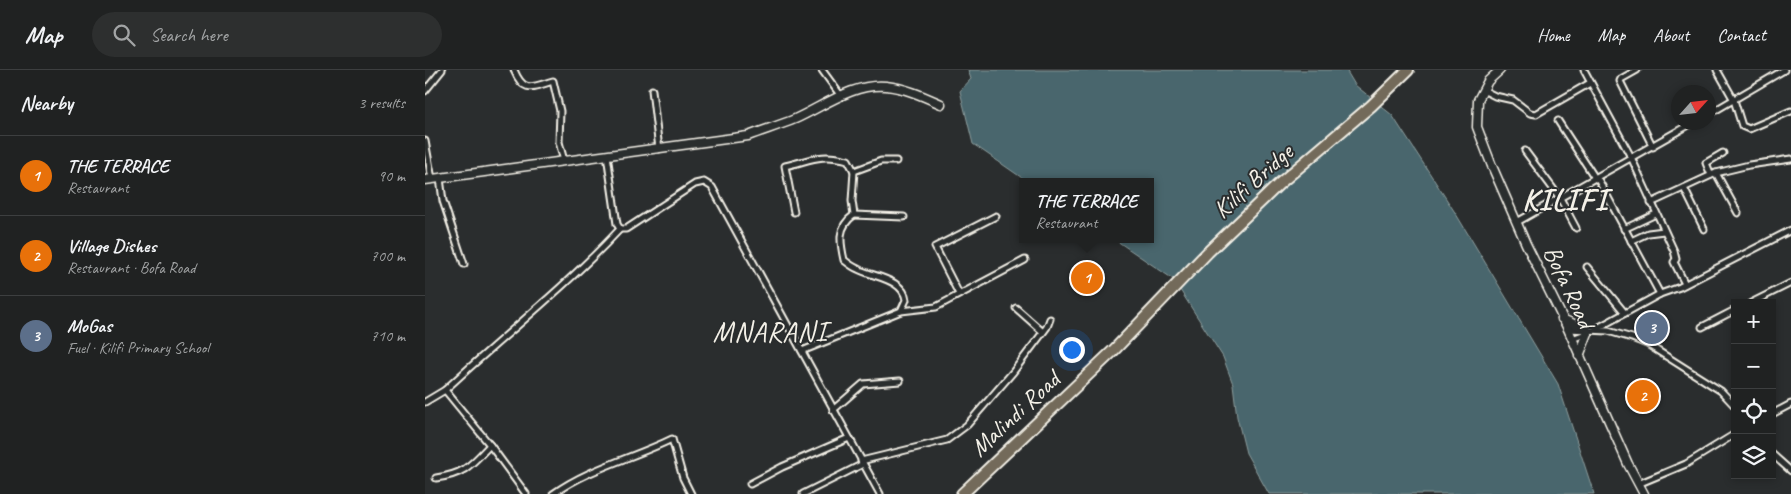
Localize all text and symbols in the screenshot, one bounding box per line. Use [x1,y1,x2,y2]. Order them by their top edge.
search box [92,12,442,57]
text: Map [25,20,62,50]
icon: search [110,21,138,49]
text: Search here [150,23,228,47]
text: Home [1537,24,1570,46]
text: Map [1598,24,1625,46]
text: About [1653,24,1689,46]
text: Contact [1717,24,1766,46]
north arrow [1671,85,1716,130]
text: Nearby [20,90,73,116]
text: 3 results [358,93,405,113]
street label: Kilifi Bridge [1206,135,1301,225]
text: THE TERRACE [67,154,169,178]
text: 1 [32,166,40,186]
text: 90 m [378,166,405,186]
text: Restaurant [67,178,129,198]
popup [1019,178,1154,243]
district label: KILIFI [1522,181,1613,219]
text: THE TERRACE [1036,189,1137,213]
text: Restaurant [1036,213,1098,233]
text: Village Dishes [67,234,156,258]
street label: Bofa Road [1536,241,1604,337]
text: 2 [32,246,40,266]
text: 700 m [371,246,405,266]
text: Restaurant · Bofa Road [67,258,196,278]
pin: 1 [1071,259,1103,297]
map controls [1731,299,1776,479]
button: + [1731,299,1776,344]
pin: 3 [1636,309,1668,347]
text: MoGas [67,314,112,338]
district label: MNARANI [713,314,832,349]
text: 3 [32,326,40,346]
text: 710 m [371,326,405,346]
your location [1059,337,1085,363]
text: Fuel · Kilifi Primary School [67,338,209,358]
button: − [1731,344,1776,389]
street label: Malindi Road [963,361,1070,464]
pin: 2 [1627,377,1659,415]
button: locate [1731,389,1776,434]
button: layers [1731,434,1776,479]

